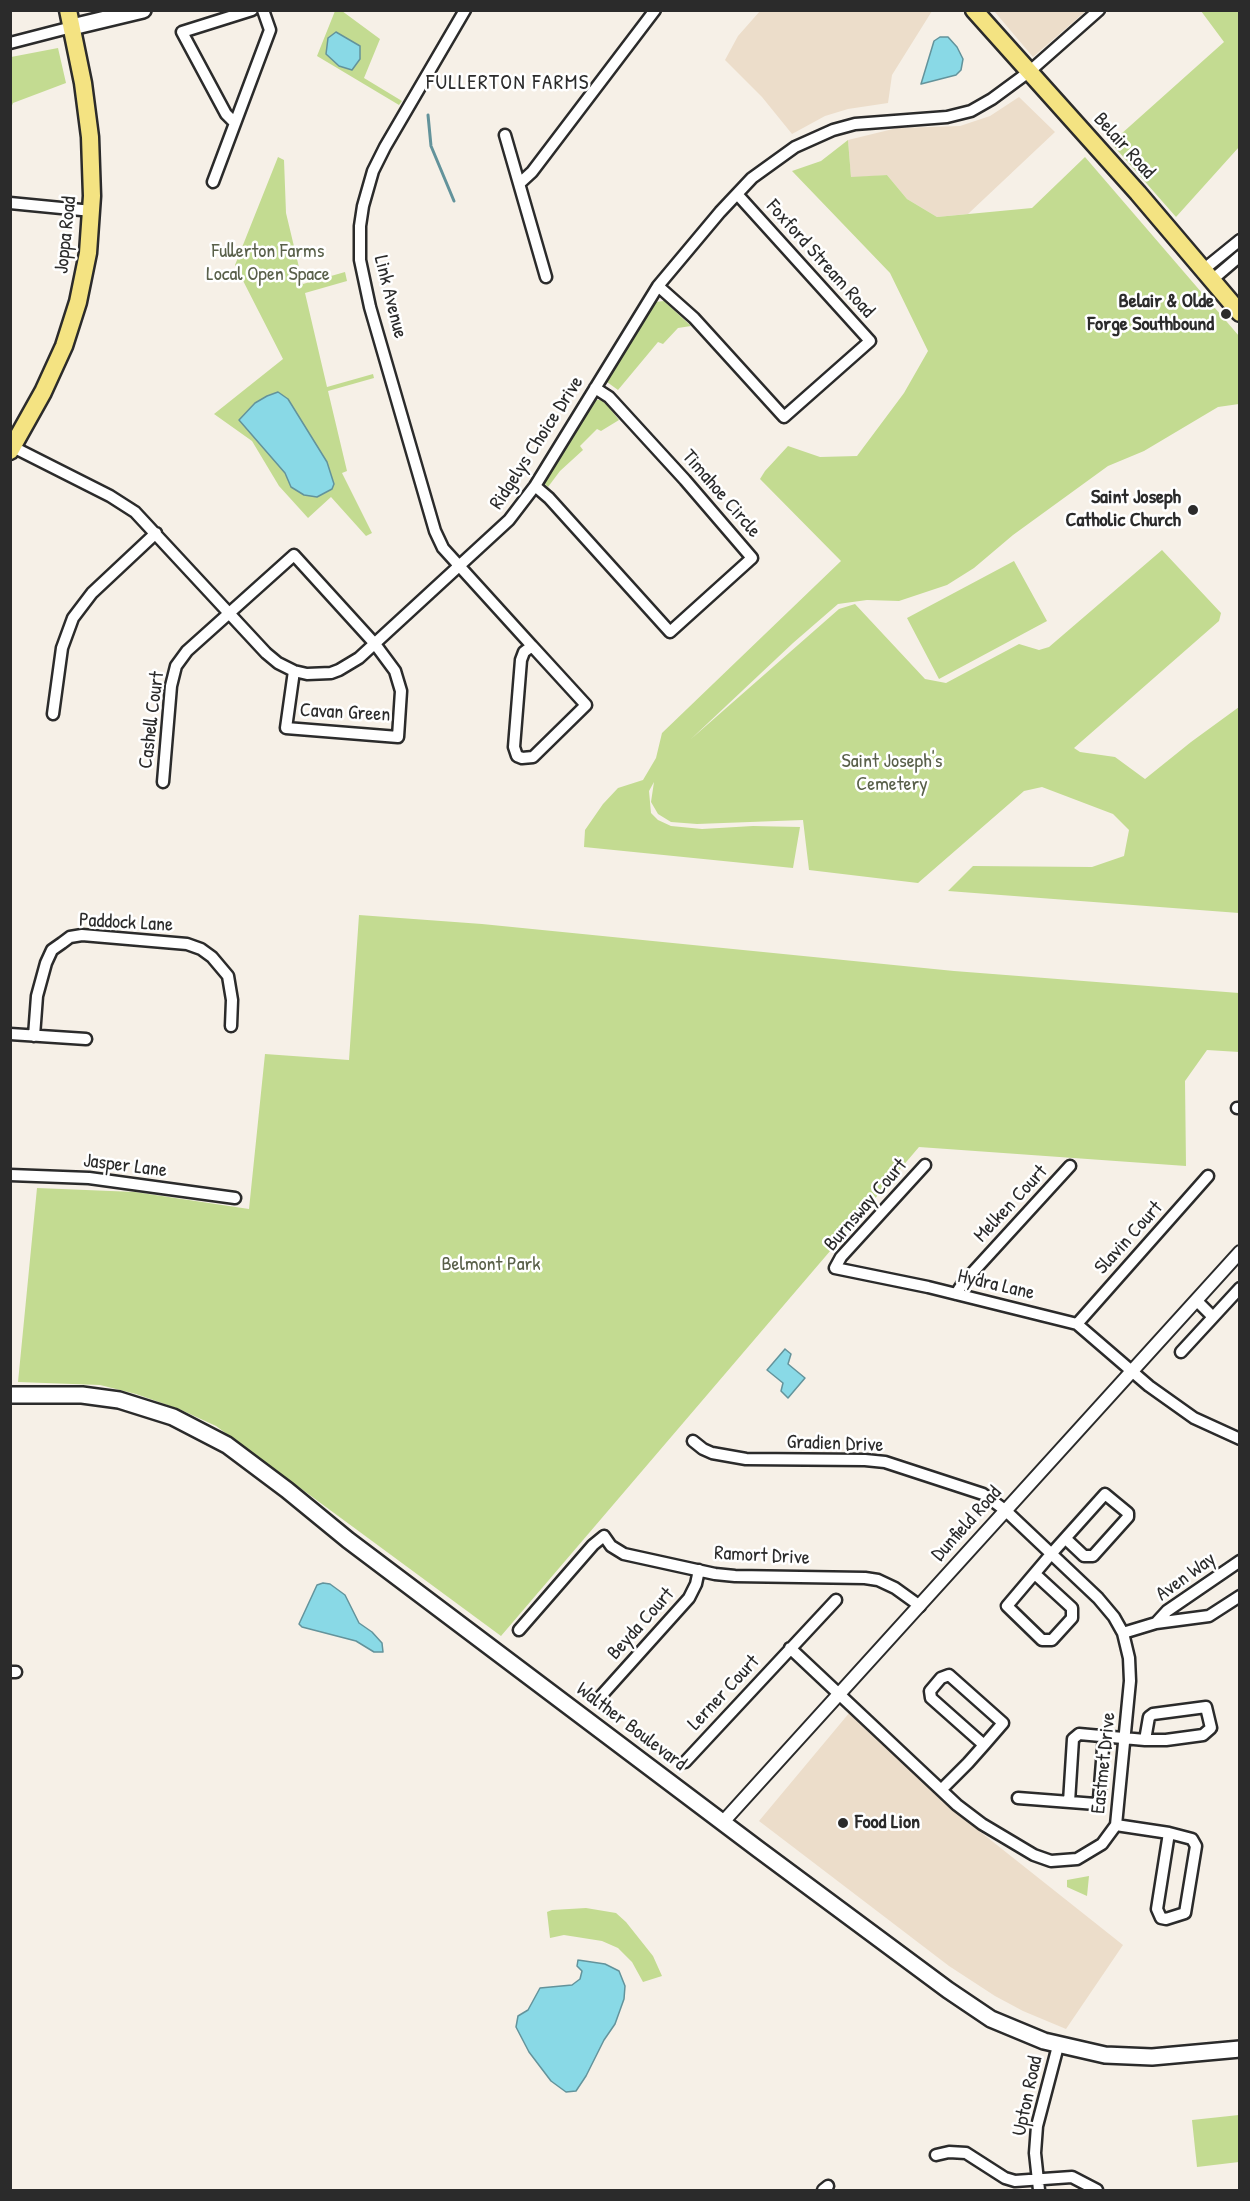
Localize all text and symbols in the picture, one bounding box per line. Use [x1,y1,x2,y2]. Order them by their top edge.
district label: FULLERTON FARMS [426,70,590,96]
street label: Belair Road [1088,108,1160,184]
street label: Joppa Road [50,195,82,275]
street label: Foxford Stream Road [761,195,879,323]
park label: Fullerton Farms Local Open Space [206,240,330,287]
street label: Link Avenue [368,253,412,341]
place label: Belair & Olde Forge Southbound [1088,290,1214,337]
marker: Belair & Olde Forge Southbound [1219,307,1233,321]
street label: Ridgelys Choice Drive [485,372,589,514]
street label: Timahoe Circle [676,445,766,543]
place label: Saint Joseph Catholic Church [1065,486,1181,533]
marker: Saint Joseph Catholic Church [1186,503,1200,517]
street label: Cashell Court [134,670,170,770]
street label: Cavan Green [299,699,391,727]
park label: Saint Joseph's Cemetery [841,750,943,797]
street label: Paddock Lane [78,909,174,937]
street label: Jasper Lane [82,1149,168,1183]
street label: Burnsway Court [819,1154,913,1256]
street label: Melken Court [969,1160,1053,1248]
street label: Slavin Court [1090,1197,1168,1279]
park label: Belmont Park [441,1253,541,1277]
street label: Hydra Lane [955,1265,1037,1305]
street label: Gradien Drive [786,1430,884,1458]
street label: Dunfield Road [927,1481,1007,1567]
street label: Ramort Drive [714,1542,810,1570]
street label: Aven Way [1151,1547,1221,1607]
street label: Beyda Court [603,1583,679,1665]
street label: Lerner Court [683,1650,765,1736]
street label: Walther Boulevard [571,1678,691,1776]
street label: Eastmet Drive [1087,1711,1121,1815]
place label: Food Lion [855,1811,920,1835]
marker: Food Lion [836,1816,850,1830]
street label: Upton Road [1008,2054,1048,2138]

